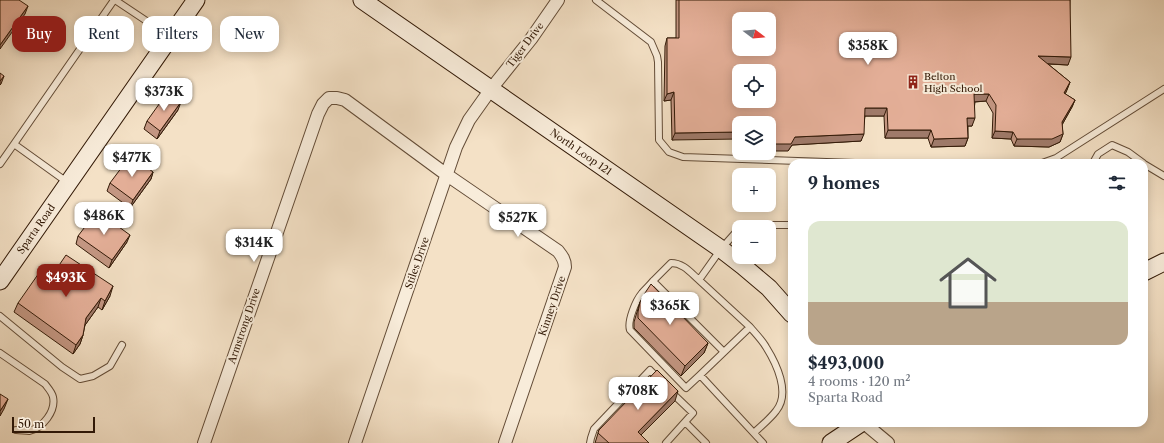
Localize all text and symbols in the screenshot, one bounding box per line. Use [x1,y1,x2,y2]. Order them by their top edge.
north arrow [732,12,776,56]
map controls [732,12,776,264]
chip: Buy [12,16,66,52]
chip: Rent [74,16,134,52]
chip: Filters [142,16,212,52]
chip: New [220,16,279,52]
street label: Tiger Drive [504,19,547,70]
pin: $358K [840,32,896,66]
text: $358K [848,37,888,53]
button: locate [732,64,776,108]
place label: Belton High School [924,70,983,95]
building icon: Belton High School [905,74,921,90]
pin: $373K [136,78,192,112]
text: $373K [144,83,184,99]
button: layers [732,116,776,160]
street label: North Loop 121 [548,126,615,179]
pin: $477K [104,144,160,178]
text: $477K [113,149,151,165]
button: + [732,168,776,212]
icon: filters [1106,172,1128,194]
text: 9 homes [808,173,880,193]
street label: Sparta Road [14,202,58,256]
pin: $486K [76,202,132,236]
pin: $527K [490,204,546,238]
text: $486K [83,207,125,223]
text: $527K [498,209,538,225]
button: − [732,220,776,264]
pin: $314K [226,229,282,263]
text: $314K [235,234,273,250]
street label: Stiles Drive [402,235,432,291]
icon: home [932,247,1004,319]
pin: $493K [38,264,94,298]
text: $493K [46,269,86,285]
street label: Kinney Drive [536,274,568,338]
street label: Armstrong Drive [225,286,263,366]
pin: $365K [642,292,698,326]
text: $365K [650,297,690,313]
text: $493,000 [808,353,884,373]
text: 4 rooms · 120 m² [808,373,911,389]
pin: $708K [610,377,666,411]
text: $708K [618,382,658,398]
text: Sparta Road [808,389,883,405]
scale bar [12,415,95,434]
text: 50 m [18,417,44,431]

